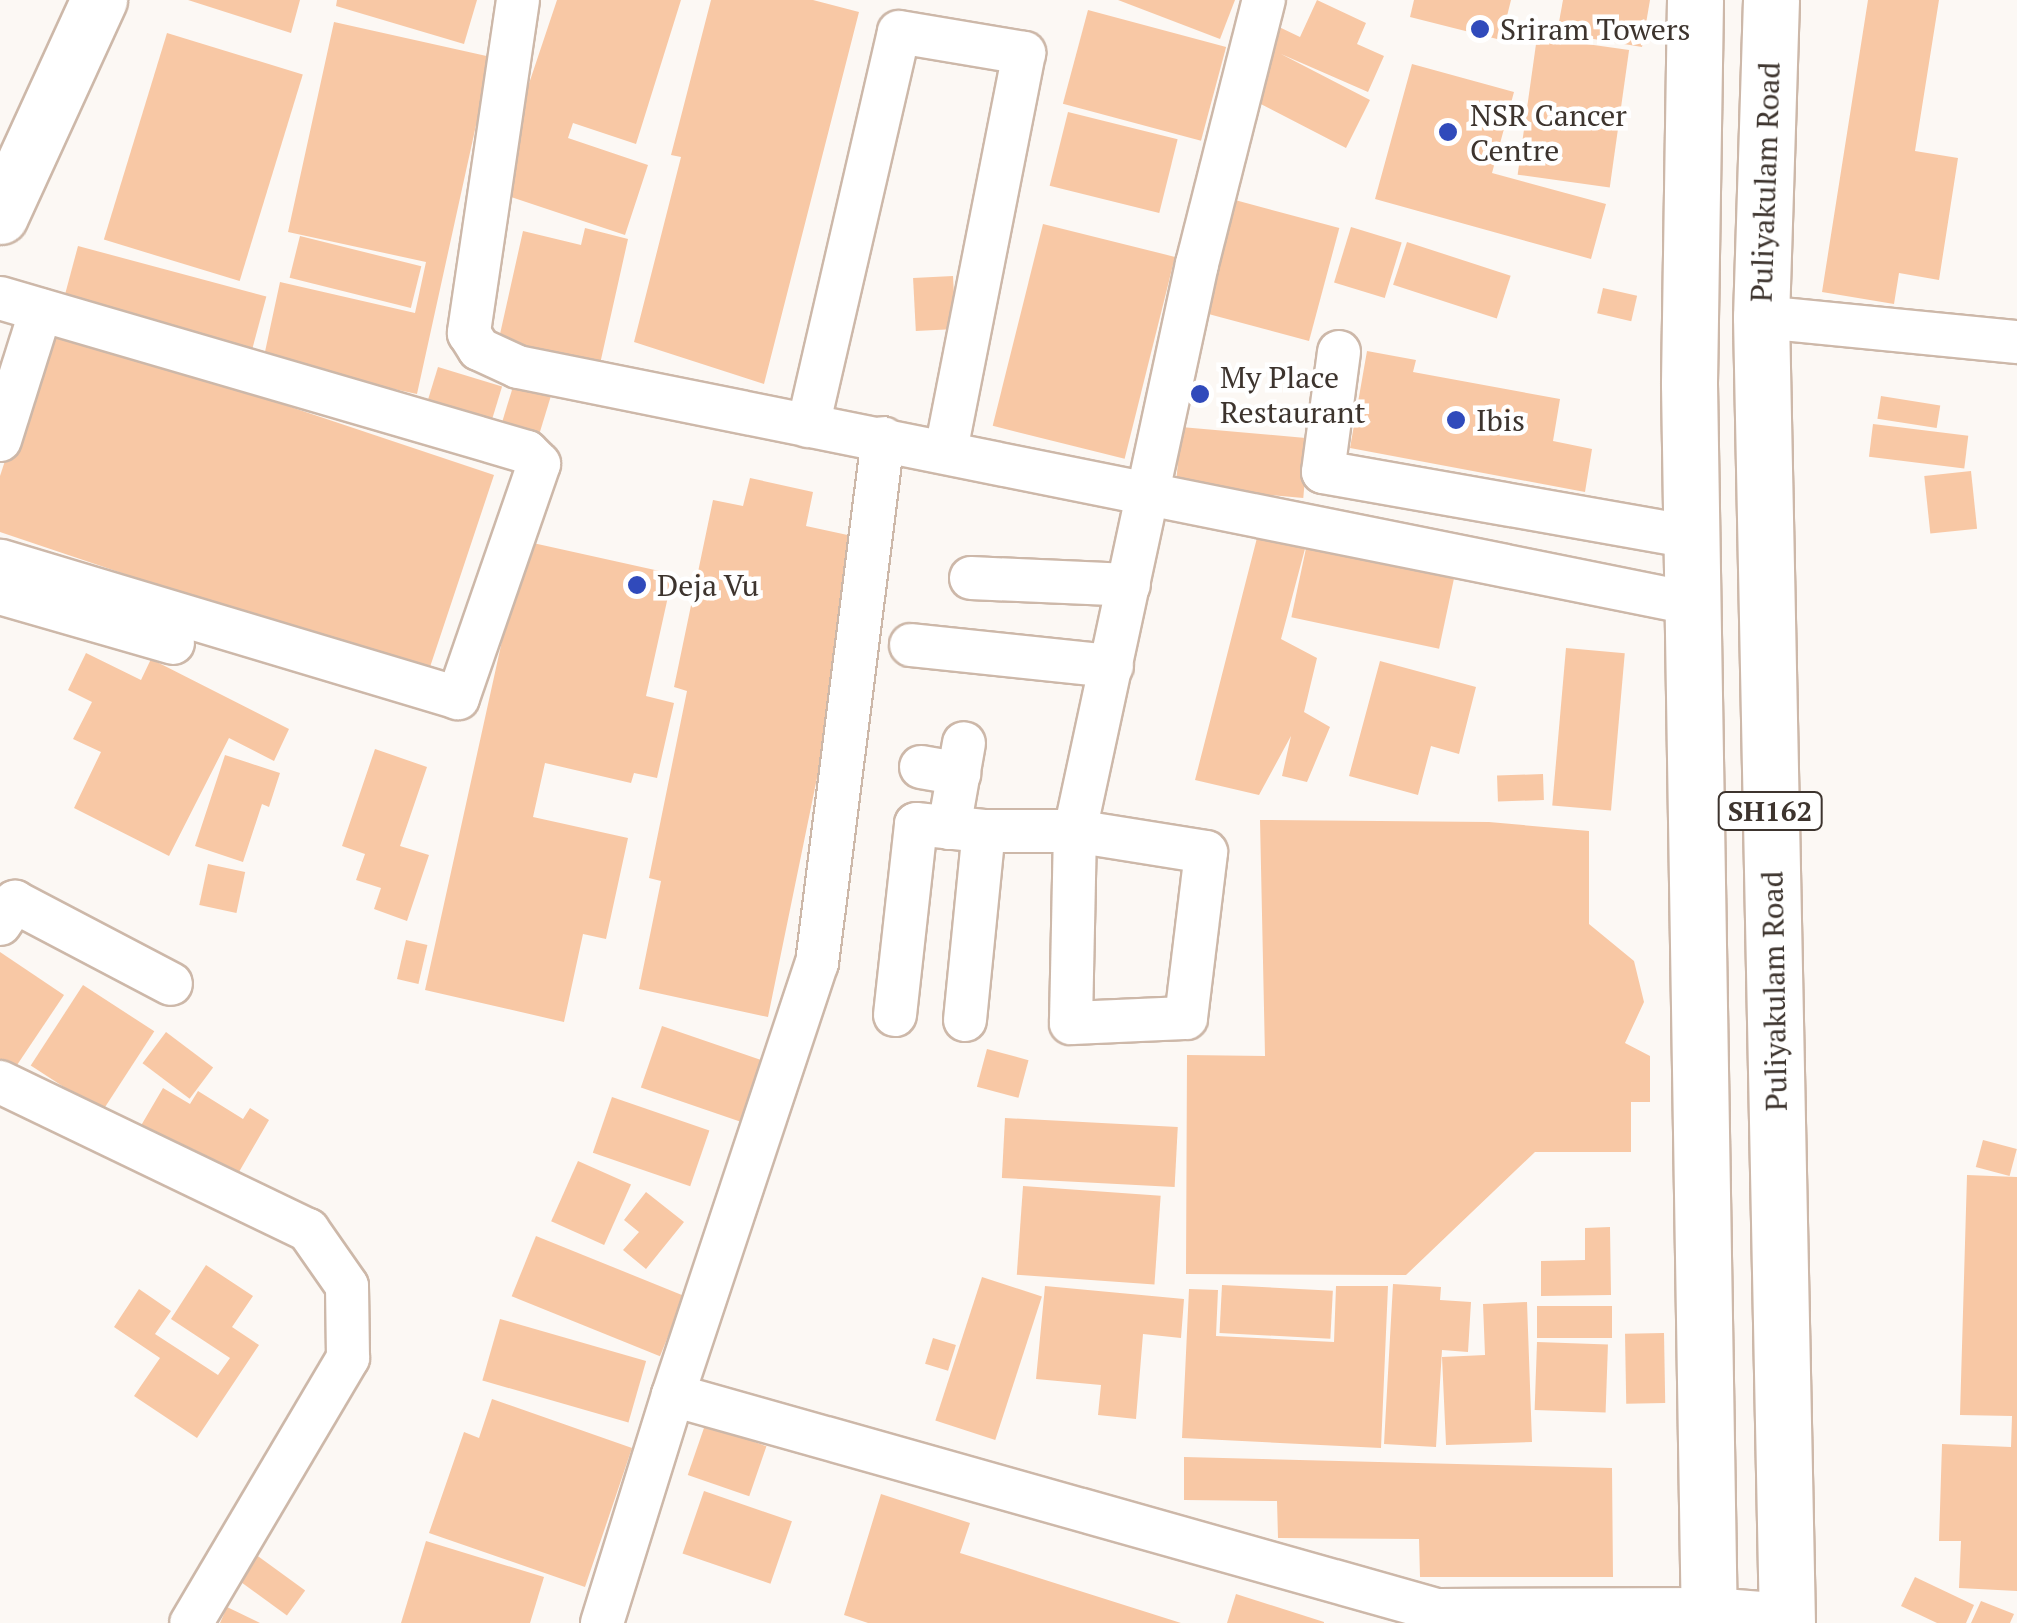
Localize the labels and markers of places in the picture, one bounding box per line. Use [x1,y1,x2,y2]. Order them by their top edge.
place label: Sriram Towers [1500,11,1690,47]
marker: Sriram Towers [1469,18,1491,40]
place label: NSR Cancer Centre [1470,97,1627,168]
marker: NSR Cancer Centre [1435,119,1461,145]
place label: My Place Restaurant [1220,359,1366,430]
marker: My Place Restaurant [1189,383,1211,405]
place label: Ibis [1476,402,1525,438]
marker: Ibis [1445,409,1467,431]
place label: Deja Vu [657,567,760,603]
marker: Deja Vu [626,574,648,596]

